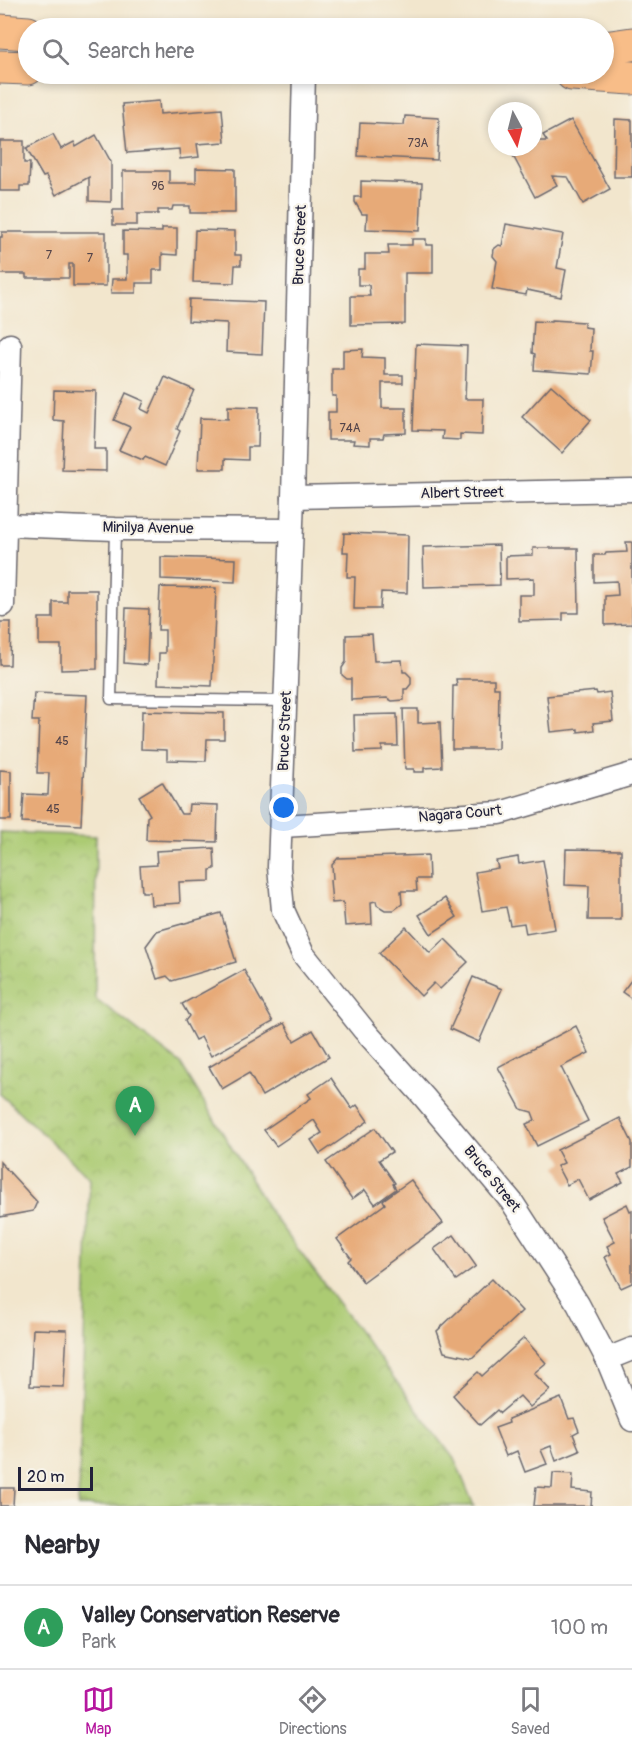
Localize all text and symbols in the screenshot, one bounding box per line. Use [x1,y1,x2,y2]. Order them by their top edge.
search box [18,18,614,84]
icon: search [39,35,72,68]
text: Search here [87,37,194,65]
north arrow [488,102,542,156]
house number: 73A [408,136,429,151]
house number: 96 [151,179,165,194]
street label: Bruce Street [289,204,311,285]
house number: 7 [46,248,53,263]
house number: 7 [87,251,94,266]
house number: 74A [339,421,361,436]
street label: Albert Street [420,483,505,503]
street label: Minilya Avenue [102,518,194,538]
street label: Bruce Street [274,690,296,771]
house number: 45 [55,734,69,749]
your location [269,793,298,822]
street label: Nagara Court [418,801,503,827]
house number: 45 [46,802,60,817]
pin: A [116,1086,154,1136]
street label: Bruce Street [459,1142,525,1217]
scale bar [18,1464,93,1492]
text: 20 m [27,1467,65,1487]
text: Nearby [24,1529,100,1561]
text: Valley Conservation Reserve [81,1601,340,1629]
text: A [37,1615,50,1640]
text: 100 m [551,1615,608,1640]
text: Park [81,1629,116,1654]
tab: Map [82,1683,115,1739]
tab: Directions [279,1683,347,1739]
tab: Saved [510,1683,550,1739]

